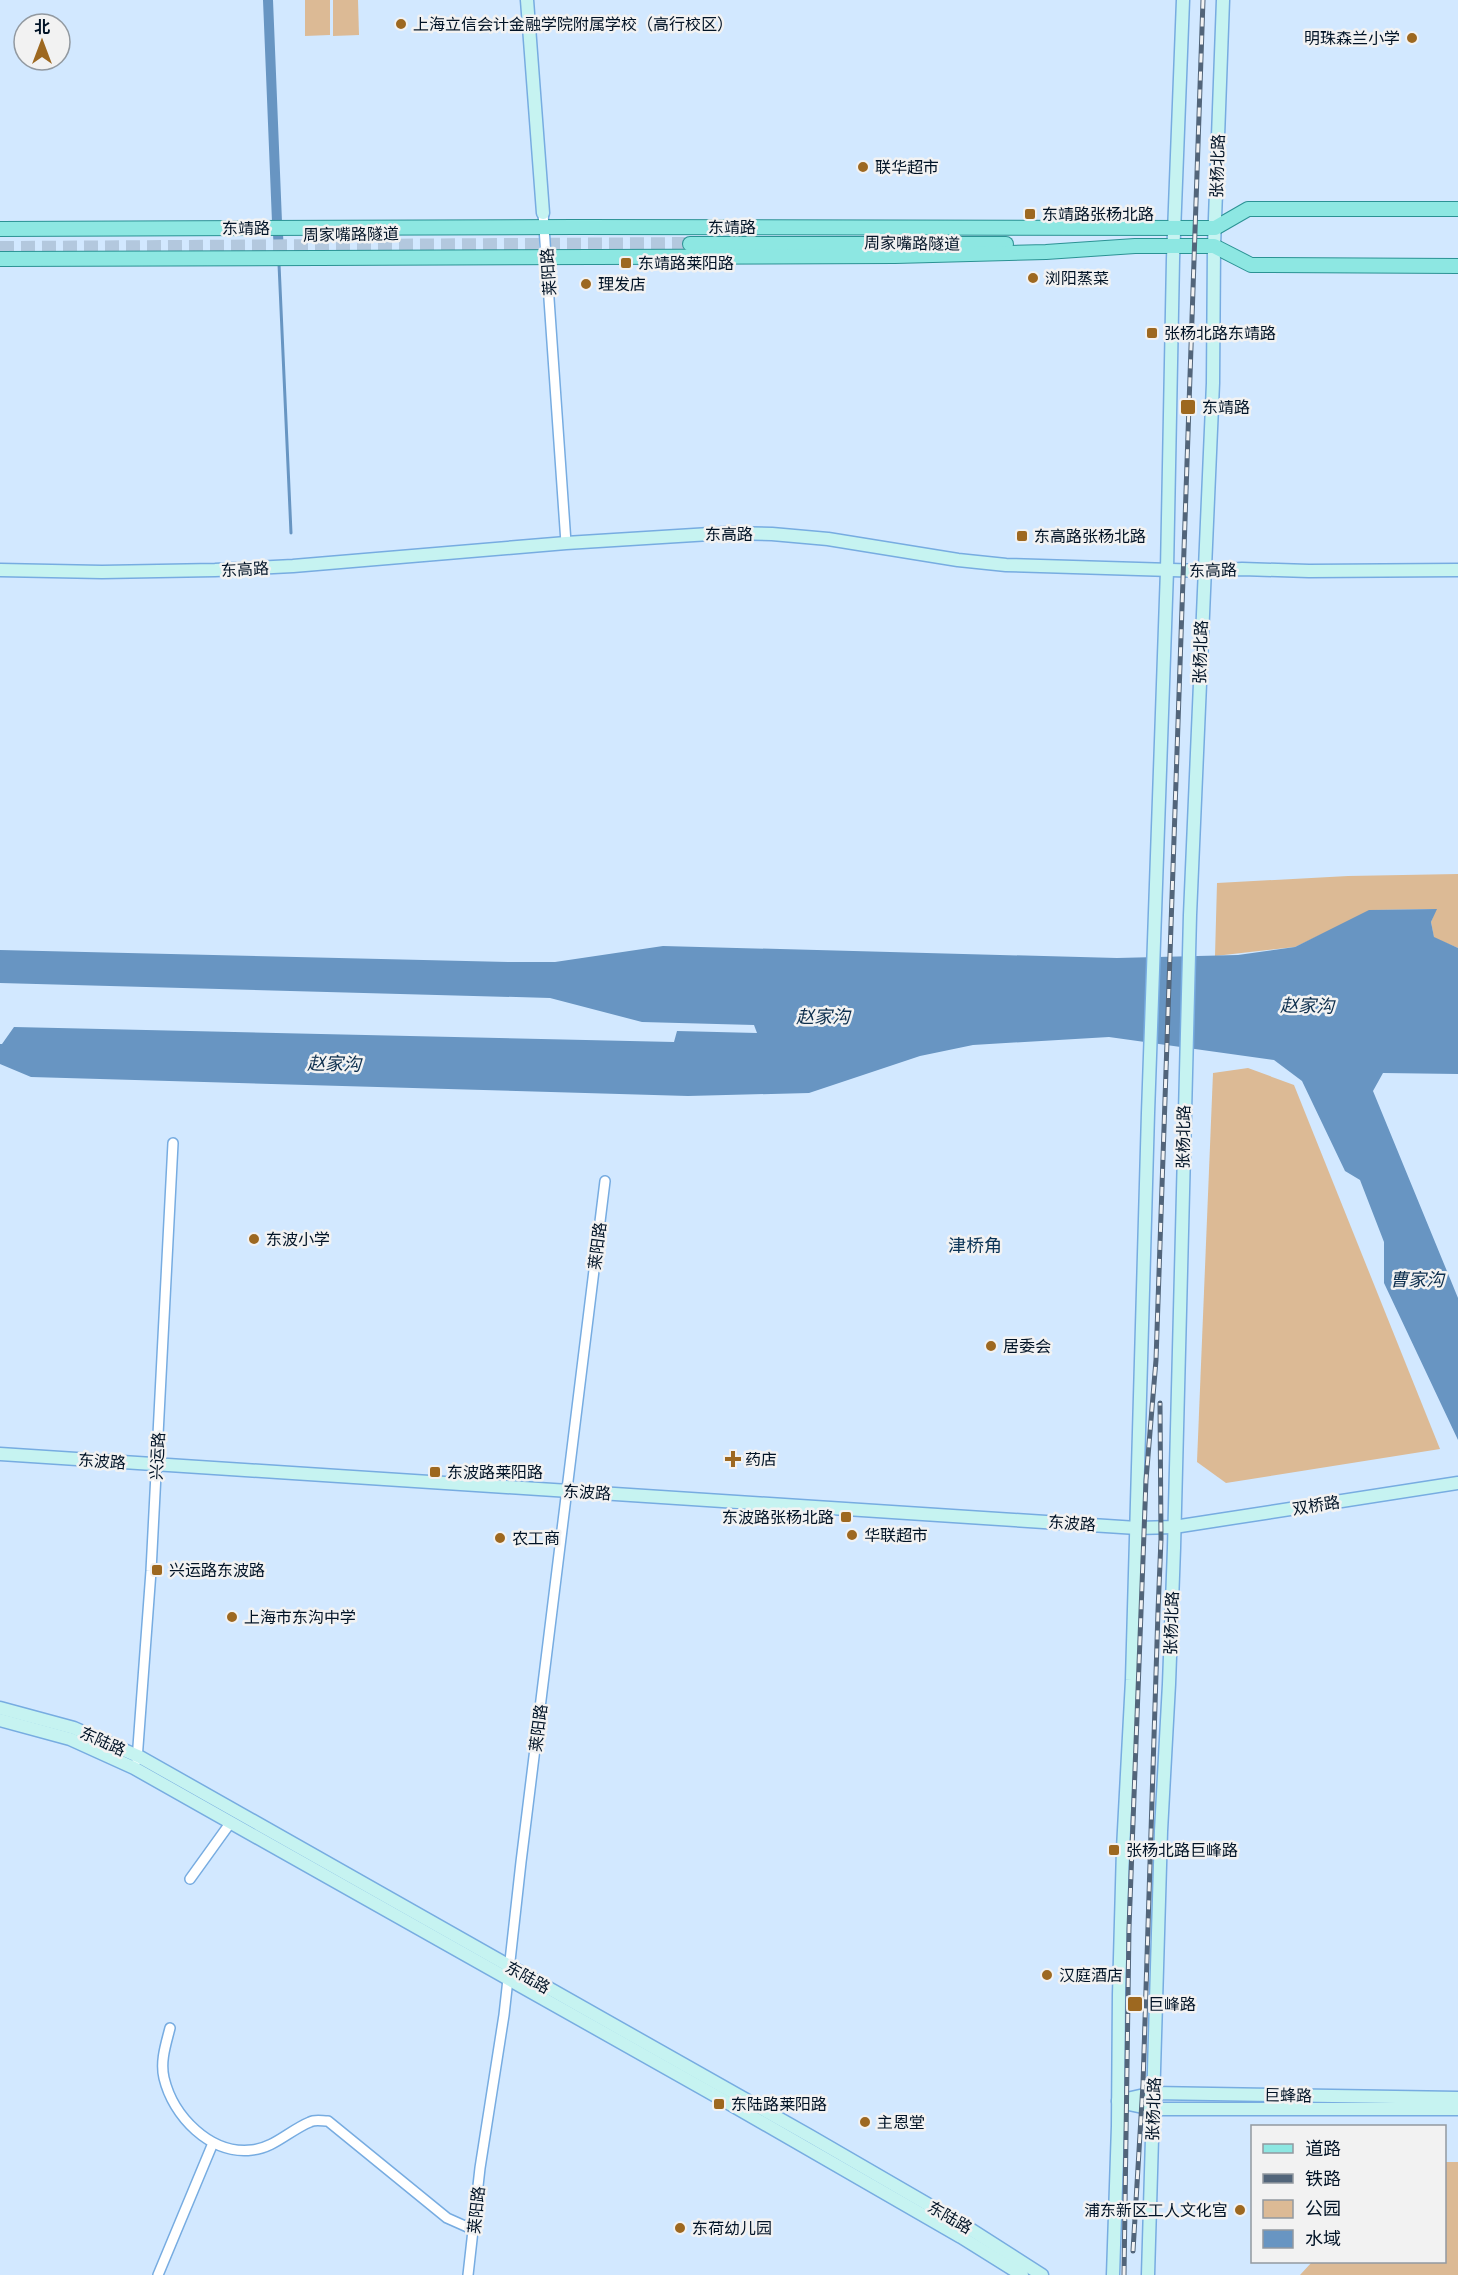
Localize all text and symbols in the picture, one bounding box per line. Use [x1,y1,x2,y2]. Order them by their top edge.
north arrow [12,12,72,72]
place label: 上海立信会计金融学院附属学校（高行校区） [413,15,733,34]
marker: 上海立信会计金融学院附属学校（高行校区） [394,17,408,31]
text: 北 [34,18,50,37]
place label: 明珠森兰小学 [1304,29,1400,48]
marker: 明珠森兰小学 [1405,31,1419,45]
street label: 张杨北路 [1207,134,1228,198]
place label: 联华超市 [875,158,939,177]
marker: 联华超市 [856,160,870,174]
place label: 东靖路张杨北路 [1042,205,1154,224]
marker: 东靖路张杨北路 [1023,207,1037,221]
street label: 东靖路 [708,218,756,237]
street label: 东靖路 [222,219,270,238]
street label: 周家嘴路隧道 [303,224,399,245]
street label: 周家嘴路隧道 [864,233,960,254]
street label: 莱阳路 [537,247,560,297]
place label: 东靖路莱阳路 [638,254,734,273]
marker: 东靖路莱阳路 [619,256,633,270]
place label: 浏阳蒸菜 [1045,269,1109,288]
marker: 浏阳蒸菜 [1026,271,1040,285]
place label: 理发店 [598,275,646,294]
marker: 理发店 [579,277,593,291]
place label: 张杨北路东靖路 [1164,324,1276,343]
marker: 张杨北路东靖路 [1145,326,1159,340]
marker: 东靖路 [1179,398,1197,416]
place label: 东靖路 [1202,398,1250,417]
street label: 东高路 [705,525,753,544]
place label: 东高路张杨北路 [1034,527,1146,546]
marker: 东高路张杨北路 [1015,529,1029,543]
street label: 东高路 [221,559,269,580]
street label: 东高路 [1189,561,1237,580]
street label: 张杨北路 [1190,620,1211,684]
water label: 赵家沟 [1280,995,1336,1017]
water label: 赵家沟 [796,1006,852,1027]
water label: 赵家沟 [307,1053,363,1075]
street label: 张杨北路 [1173,1105,1194,1169]
street label: 莱阳路 [585,1221,610,1271]
place label: 东波小学 [266,1230,330,1249]
marker: 东波小学 [247,1232,261,1246]
district label: 津桥角 [948,1235,1002,1256]
water label: 曹家沟 [1390,1269,1446,1290]
place label: 居委会 [1003,1337,1051,1356]
marker: 居委会 [984,1339,998,1353]
street label: 兴运路 [147,1432,168,1480]
street label: 东波路 [77,1450,127,1473]
place label: 药店 [745,1450,777,1469]
marker: 药店 [726,1452,740,1466]
place label: 东波路莱阳路 [447,1463,543,1482]
marker: 东波路莱阳路 [428,1465,442,1479]
street label: 东波路 [563,1482,611,1503]
street label: 双桥路 [1291,1492,1341,1519]
place label: 东波路张杨北路 [722,1508,834,1527]
marker: 东波路张杨北路 [839,1510,853,1524]
street label: 东波路 [1047,1512,1097,1535]
place label: 华联超市 [864,1526,928,1545]
marker: 华联超市 [845,1528,859,1542]
place label: 农工商 [512,1529,560,1548]
marker: 农工商 [493,1531,507,1545]
place label: 兴运路东波路 [169,1561,265,1580]
marker: 兴运路东波路 [150,1563,164,1577]
street label: 张杨北路 [1161,1591,1182,1655]
place label: 上海市东沟中学 [244,1608,356,1627]
marker: 上海市东沟中学 [225,1610,239,1624]
street label: 莱阳路 [526,1703,551,1753]
street label: 东陆路 [77,1723,129,1760]
place label: 张杨北路巨峰路 [1126,1841,1238,1860]
marker: 张杨北路巨峰路 [1107,1843,1121,1857]
street label: 东陆路 [502,1957,553,1997]
place label: 汉庭酒店 [1059,1966,1123,1985]
marker: 汉庭酒店 [1040,1968,1054,1982]
marker: 巨峰路 [1126,1995,1144,2013]
place label: 巨峰路 [1148,1995,1196,2014]
street label: 张杨北路 [1143,2077,1164,2141]
street label: 巨蜂路 [1264,2086,1312,2105]
place label: 东陆路莱阳路 [731,2095,827,2114]
marker: 东陆路莱阳路 [712,2097,726,2111]
place label: 主恩堂 [877,2113,925,2132]
marker: 主恩堂 [858,2115,872,2129]
legend [1251,2125,1446,2263]
text: 道路 [1305,2138,1341,2159]
text: 铁路 [1305,2168,1341,2189]
street label: 莱阳路 [465,2185,488,2235]
street label: 东陆路 [924,2197,975,2238]
text: 公园 [1305,2198,1341,2219]
place label: 浦东新区工人文化宫 [1084,2201,1228,2220]
marker: 浦东新区工人文化宫 [1233,2203,1247,2217]
place label: 东荷幼儿园 [692,2219,772,2238]
marker: 东荷幼儿园 [673,2221,687,2235]
text: 水域 [1305,2228,1341,2249]

